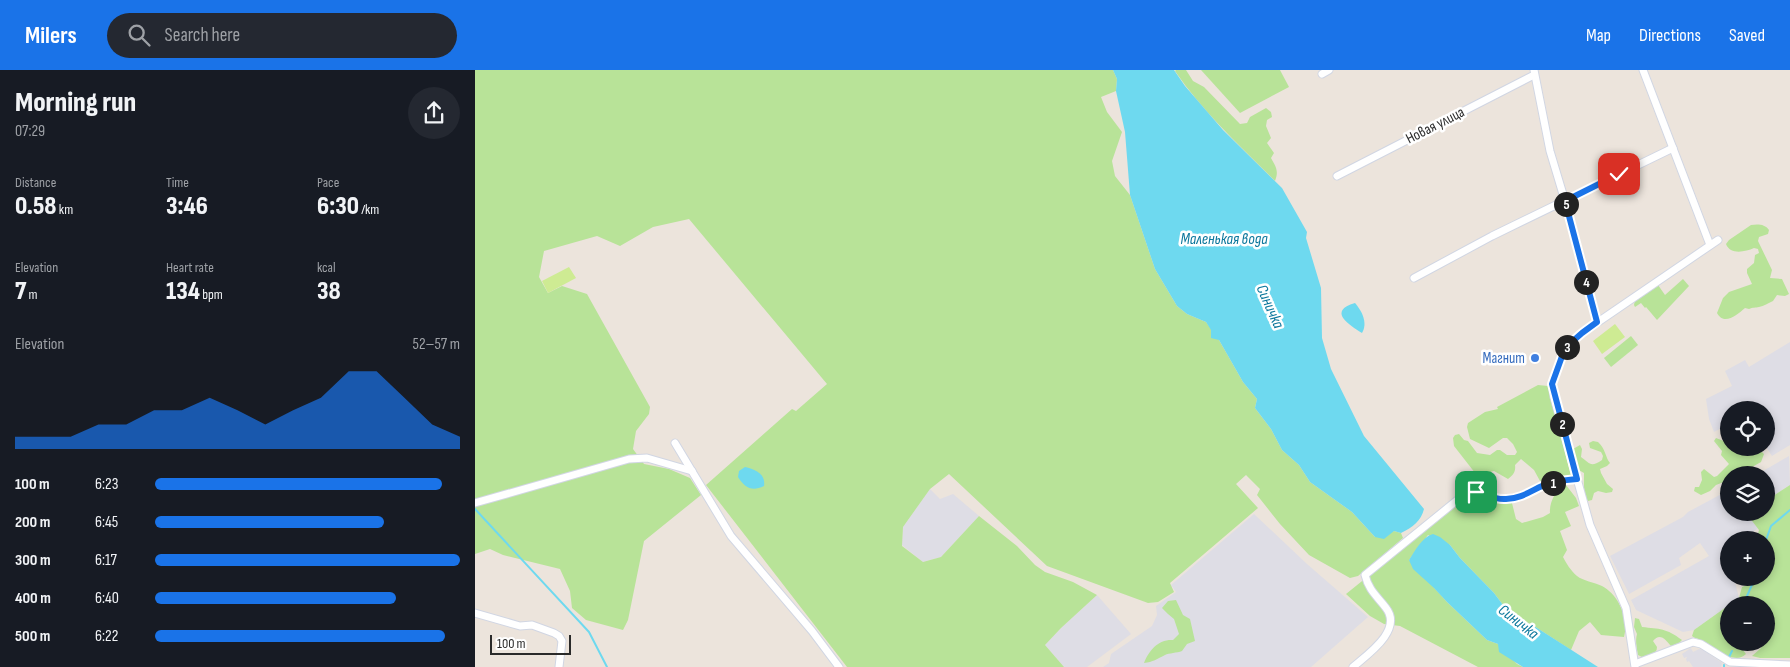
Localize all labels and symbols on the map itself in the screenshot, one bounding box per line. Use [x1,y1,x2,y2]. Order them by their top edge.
street label: Новая улица [1403,102,1468,148]
pin [1598,153,1640,195]
pin: 5 [1553,192,1579,216]
water label: Маленькая вода [1180,230,1268,249]
pin: 4 [1573,270,1599,294]
water label: Синичка [1252,282,1288,332]
pin: 3 [1555,334,1579,360]
place label: Магнит [1483,349,1525,368]
marker: Магнит [1529,352,1541,364]
pin: 2 [1549,412,1575,436]
pin: 1 [1541,470,1565,496]
pin [1455,471,1497,513]
water label: Синичка [1494,601,1542,644]
scale bar [490,632,571,655]

